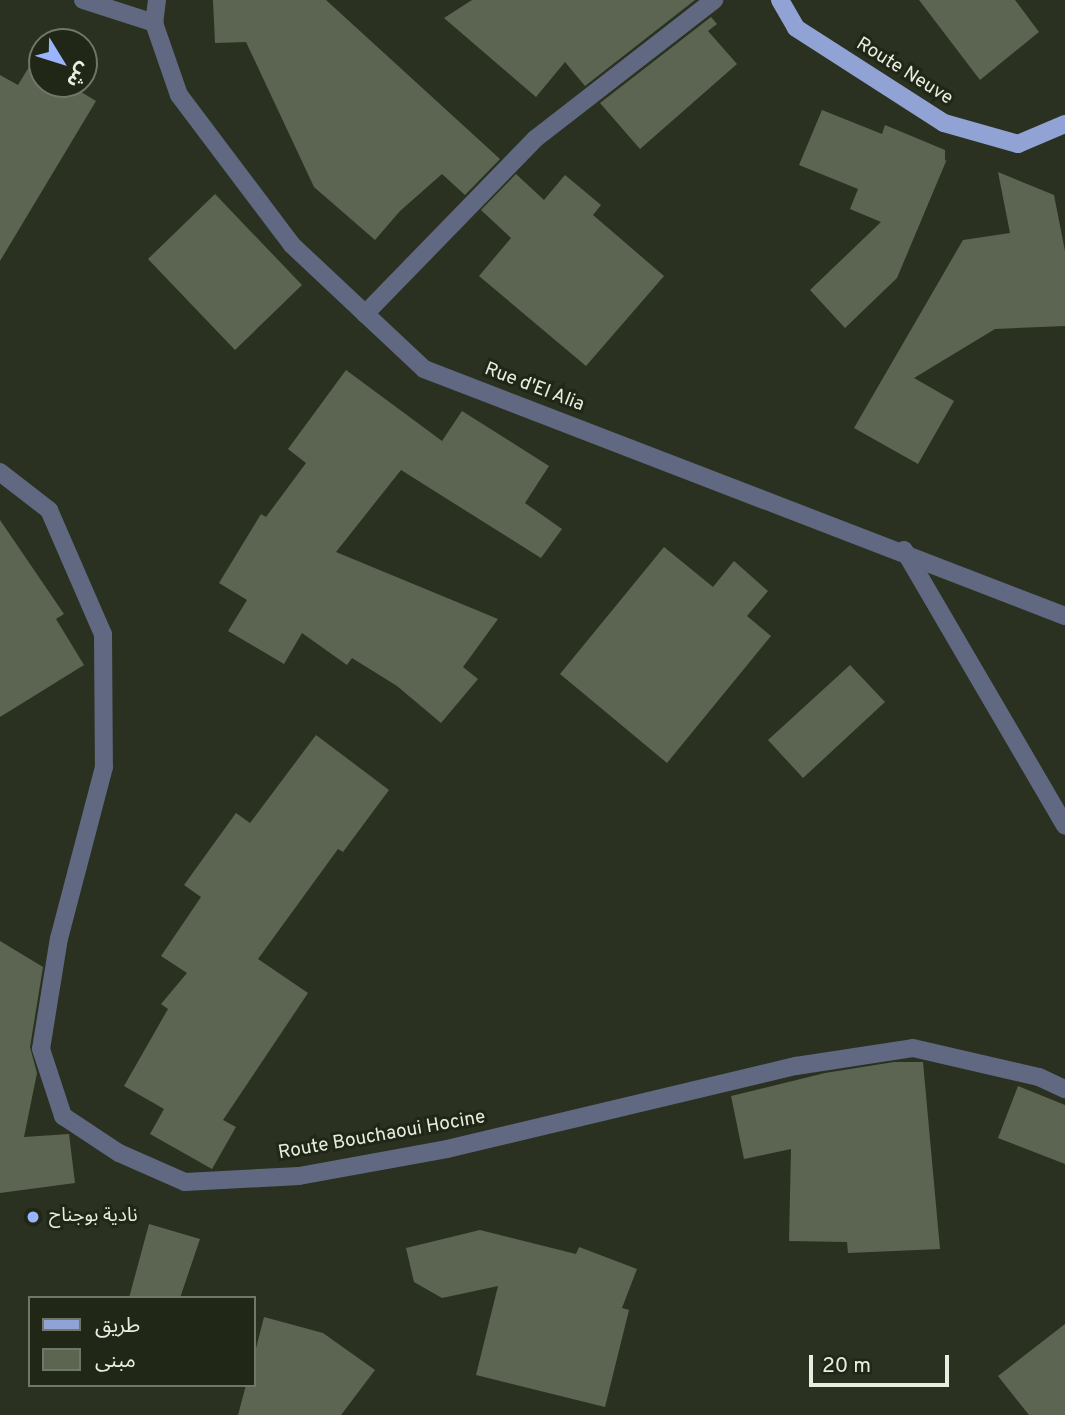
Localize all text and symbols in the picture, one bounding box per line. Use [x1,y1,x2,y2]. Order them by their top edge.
north arrow [28,28,98,98]
street label: Route Neuve [851,33,957,111]
text: ش [61,57,95,92]
street label: Rue d'El Alia [480,358,588,418]
street label: Route Bouchaoui Hocine [277,1107,487,1165]
place label: نادية بوجناح [49,1206,138,1228]
marker: نادية بوجناح [23,1207,43,1227]
legend [28,1296,256,1387]
text: طريق [95,1313,140,1340]
scale bar [813,1342,953,1386]
text: مبنى [95,1348,136,1375]
text: 20 m [822,1353,871,1380]

